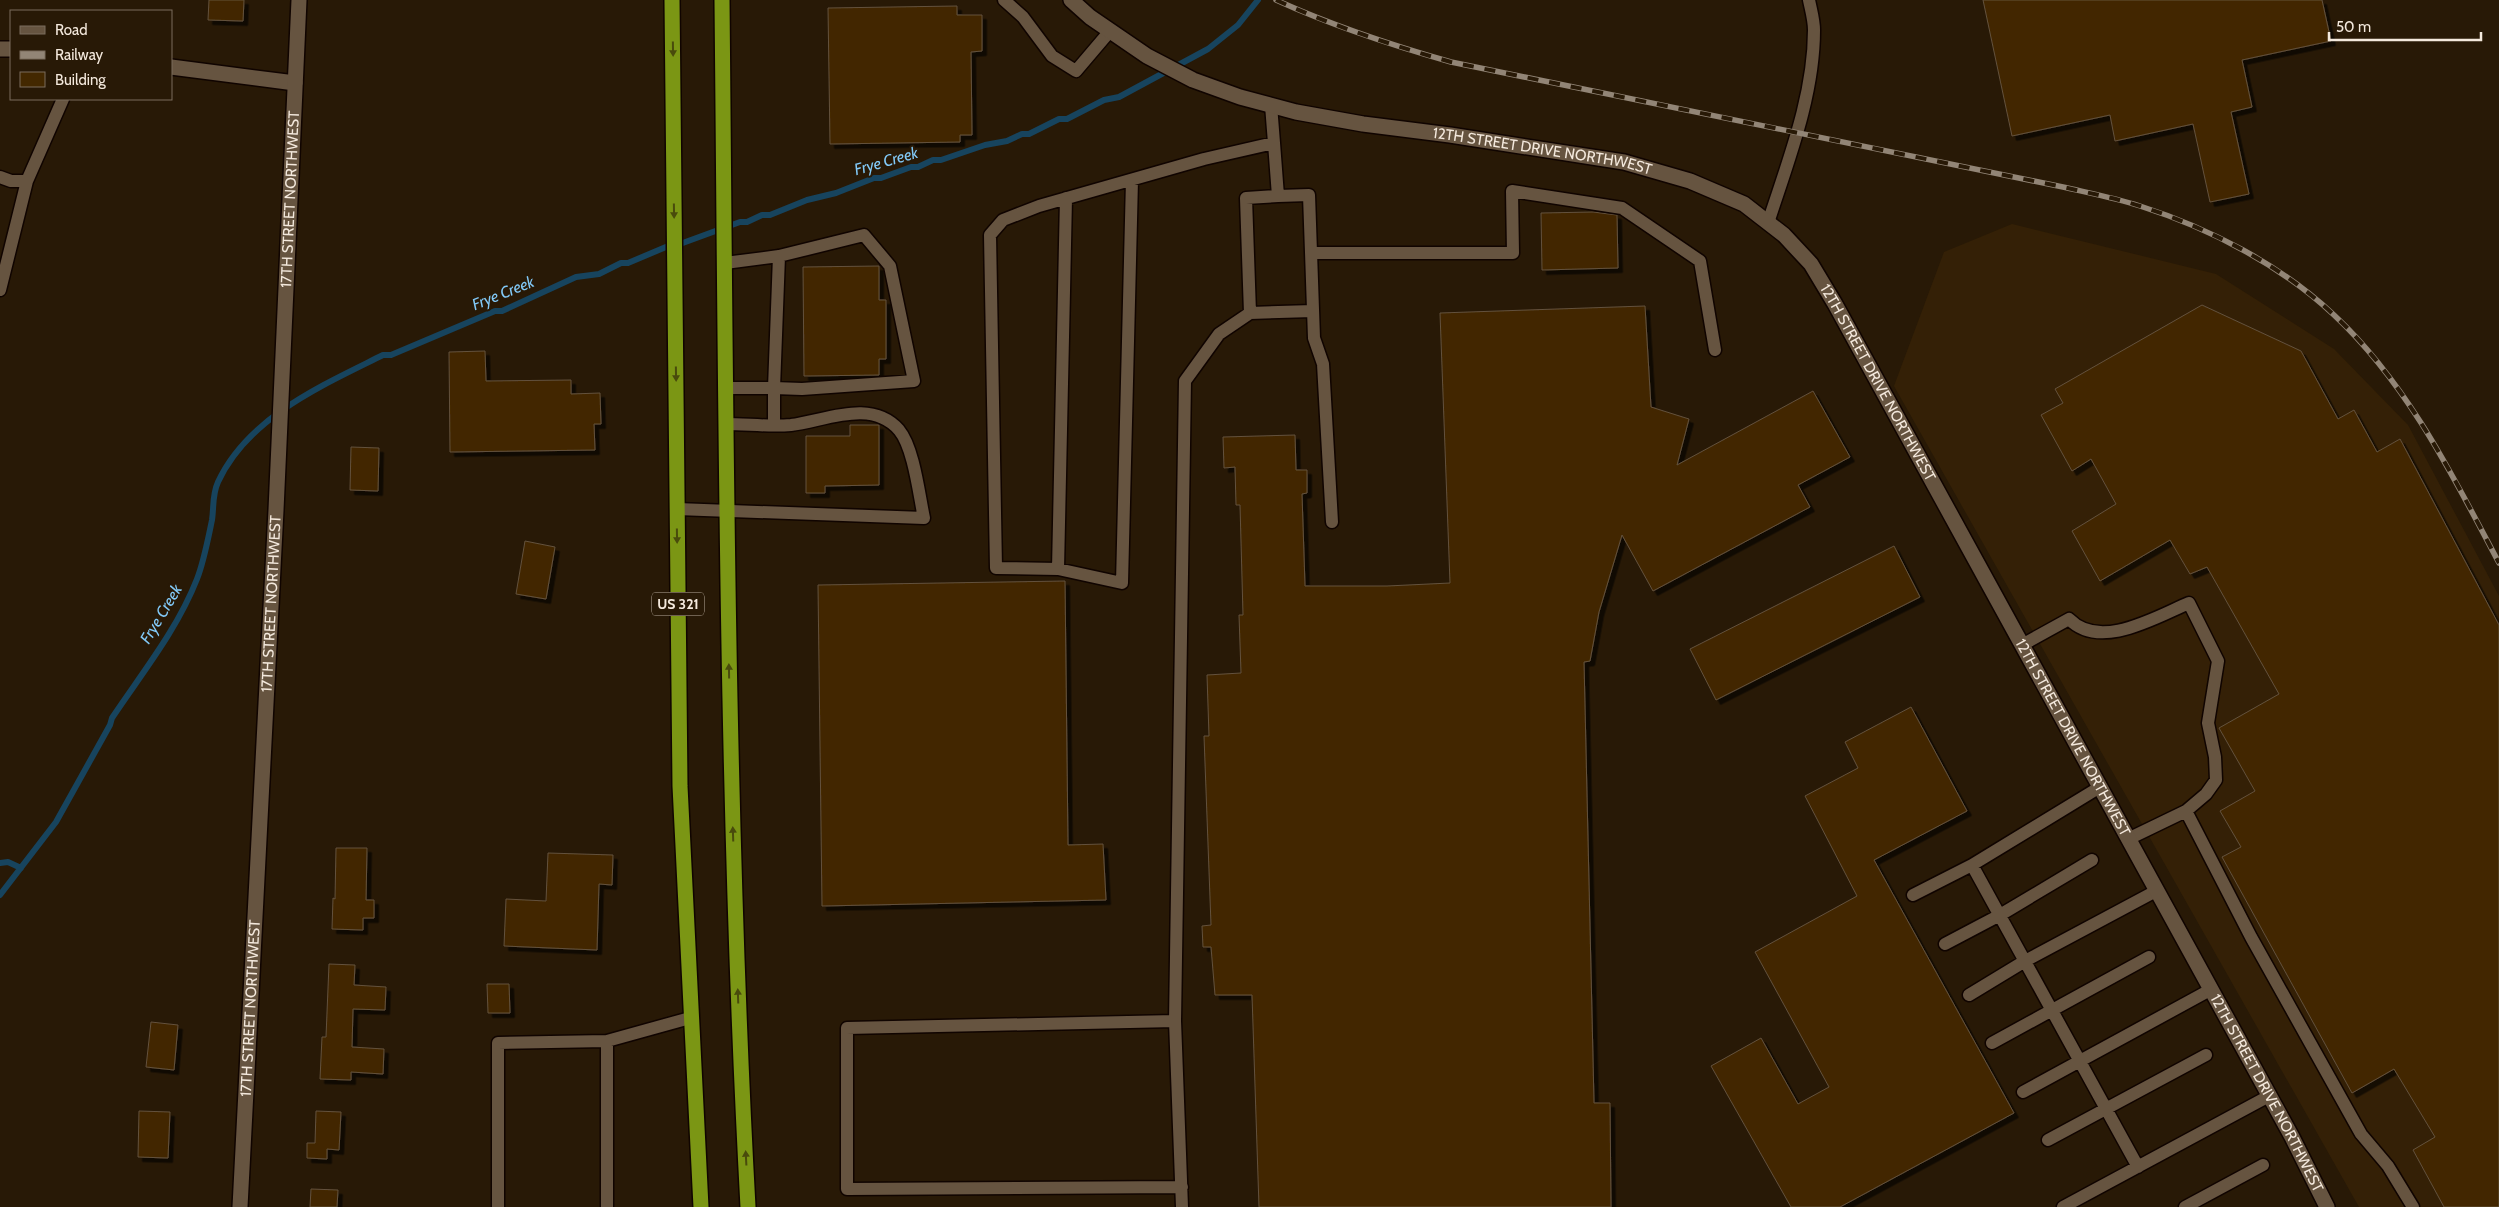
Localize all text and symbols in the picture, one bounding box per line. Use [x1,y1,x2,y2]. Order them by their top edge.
legend [10,10,172,100]
scale bar [2329,10,2482,42]
text: 50 m [2336,18,2371,36]
text: Road [55,21,88,39]
one-way arrow [669,41,677,57]
text: Railway [55,46,104,64]
text: Building [55,71,106,89]
street label: 17TH STREET NORTHWEST [277,110,303,288]
street label: 12TH STREET DRIVE NORTHWEST [1432,124,1654,179]
water label: Frye Creek [852,143,921,179]
one-way arrow [670,203,678,219]
water label: Frye Creek [469,271,538,314]
street label: 12TH STREET DRIVE NORTHWEST [1816,281,1939,484]
one-way arrow [672,366,680,382]
street label: 17TH STREET NORTHWEST [258,515,285,693]
one-way arrow [674,528,682,544]
water label: Frye Creek [136,580,187,647]
road number: US 321 [652,592,704,616]
street label: 12TH STREET DRIVE NORTHWEST [2012,636,2134,839]
one-way arrow [725,663,733,679]
one-way arrow [728,825,736,841]
street label: 17TH STREET NORTHWEST [237,919,264,1097]
one-way arrow [734,988,742,1004]
street label: 12TH STREET DRIVE NORTHWEST [2206,991,2327,1195]
one-way arrow [741,1150,749,1166]

